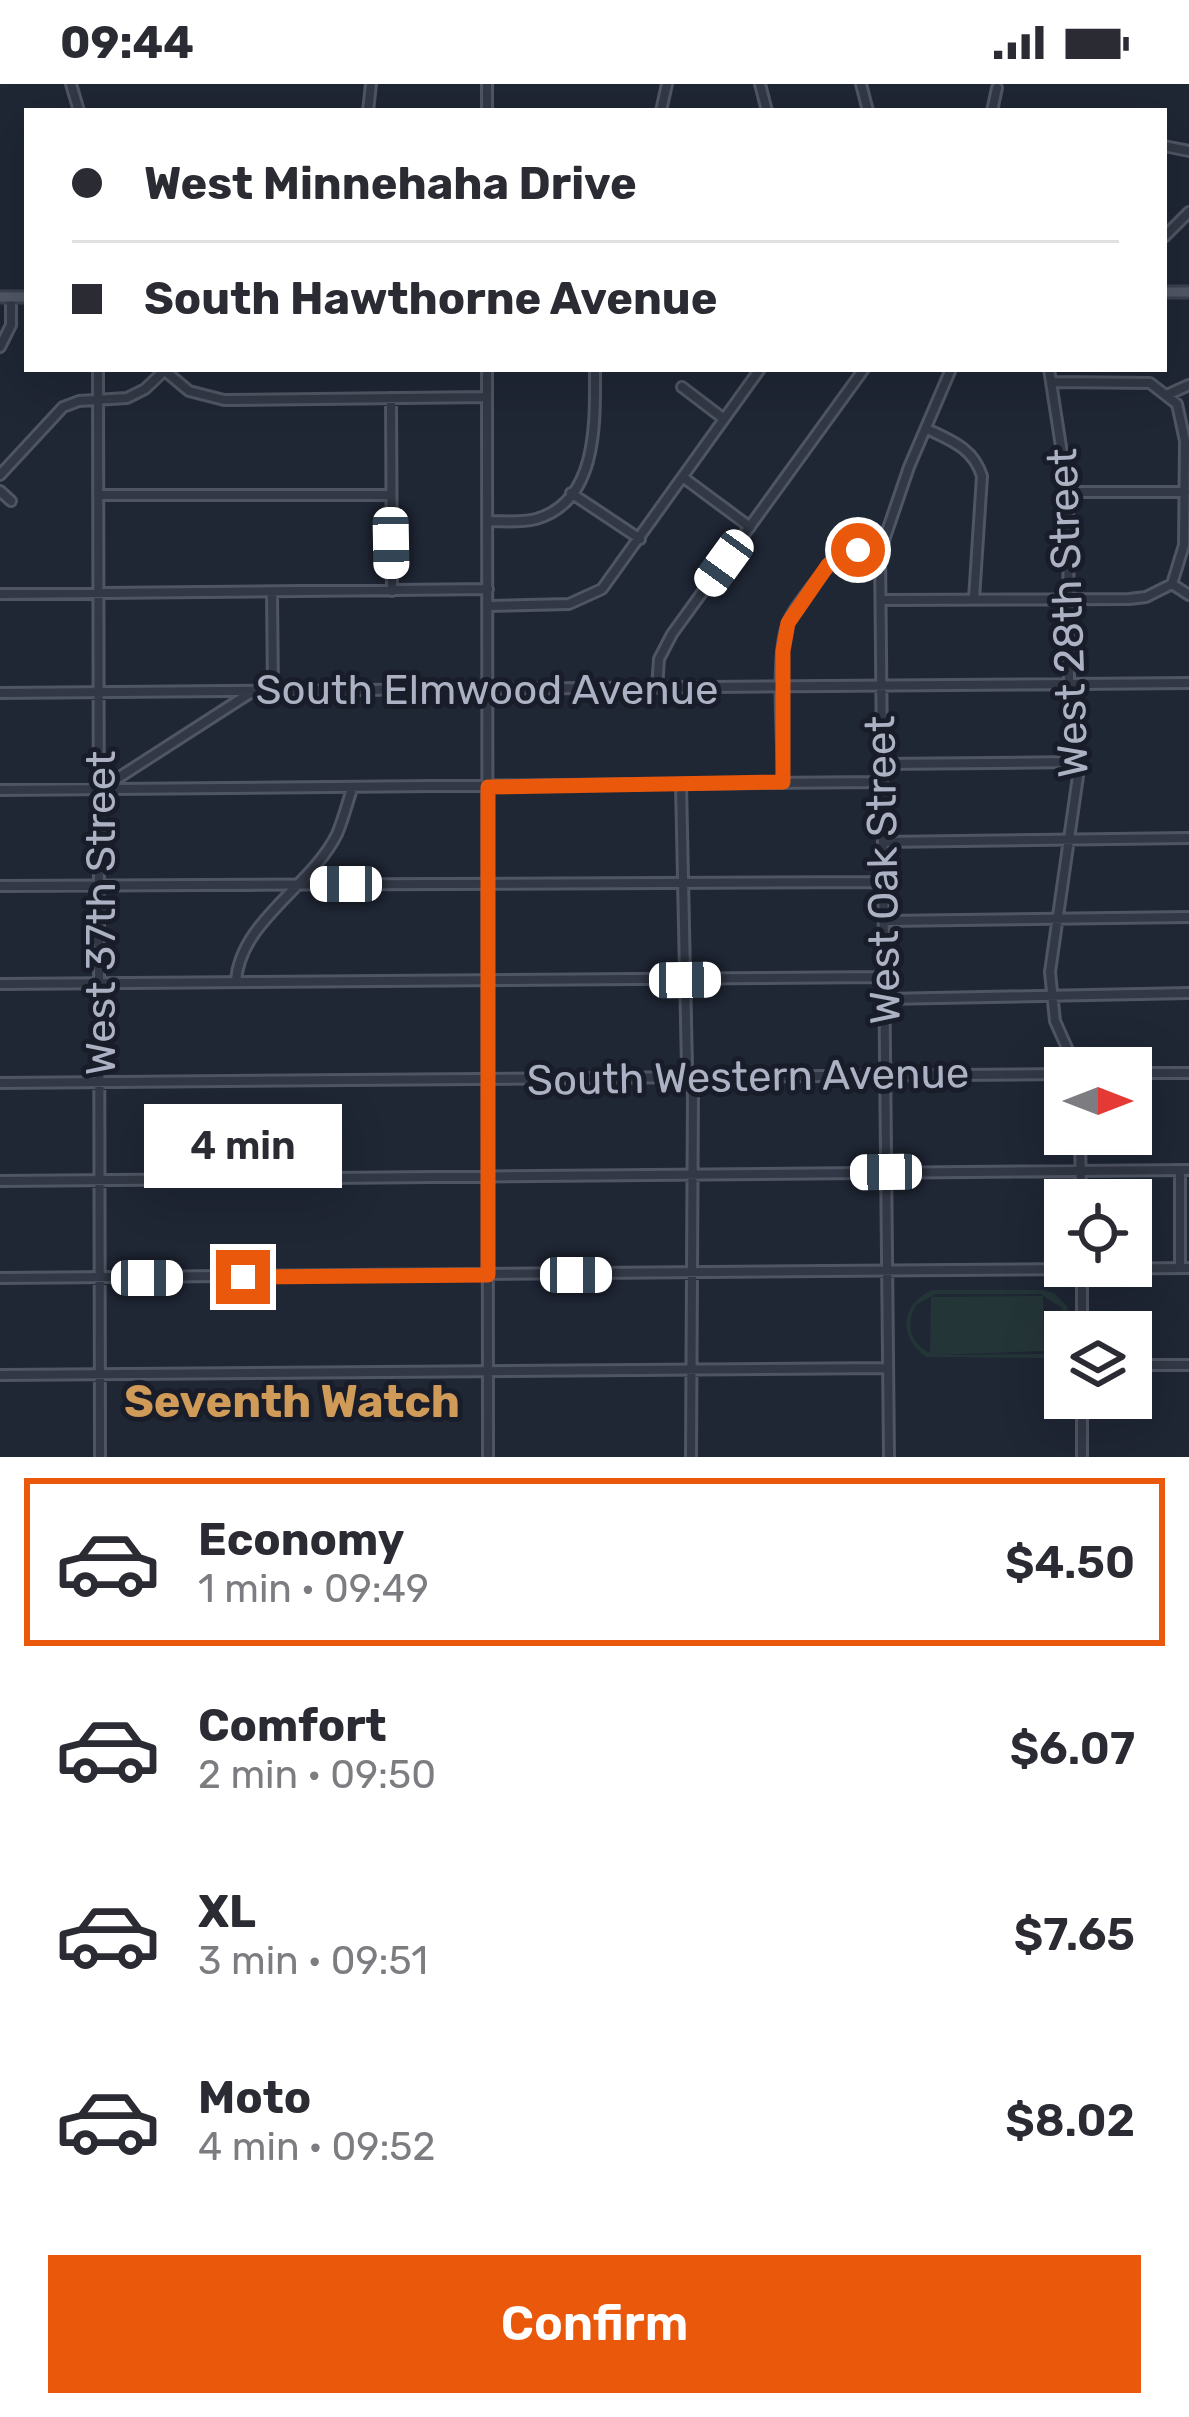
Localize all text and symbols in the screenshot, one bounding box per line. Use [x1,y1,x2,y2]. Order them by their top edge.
text: 09:44 [60,16,194,69]
text: West Minnehaha Drive [144,157,637,210]
text: South Hawthorne Avenue [144,272,717,325]
street label: West 28th Street [1037,447,1099,779]
car [372,507,410,579]
car [688,523,760,603]
route start [831,523,885,577]
street label: South Elmwood Avenue [255,665,719,715]
street label: West Oak Street [855,715,911,1025]
street label: West 37th Street [76,751,126,1075]
car [310,866,382,902]
car [649,961,721,999]
north arrow [1044,1047,1152,1155]
map controls [1044,1047,1152,1419]
street label: South Western Avenue [526,1048,970,1106]
callout: 4 min [144,1103,342,1187]
text: 4 min [190,1123,296,1169]
car [850,1153,922,1191]
button: locate [1044,1179,1152,1287]
route end [216,1250,270,1304]
car [540,1257,612,1293]
car [111,1260,183,1296]
button: layers [1044,1311,1152,1419]
district label: Seventh Watch [124,1375,460,1428]
icon: car [54,1508,162,1616]
text: Economy [198,1513,404,1566]
text: $4.50 [1005,1536,1135,1589]
text: 1 min · 09:49 [198,1566,429,1612]
icon: car [54,1694,162,1802]
text: Comfort [198,1699,387,1752]
text: $6.07 [1010,1722,1135,1775]
text: 2 min · 09:50 [198,1752,436,1798]
icon: car [54,1880,162,1988]
text: XL [198,1885,256,1938]
text: $7.65 [1014,1908,1135,1961]
text: 3 min · 09:51 [198,1938,428,1984]
icon: car [54,2066,162,2174]
text: Moto [198,2071,311,2124]
text: $8.02 [1005,2094,1135,2147]
text: 4 min · 09:52 [198,2124,435,2170]
button: Confirm [48,2255,1141,2393]

